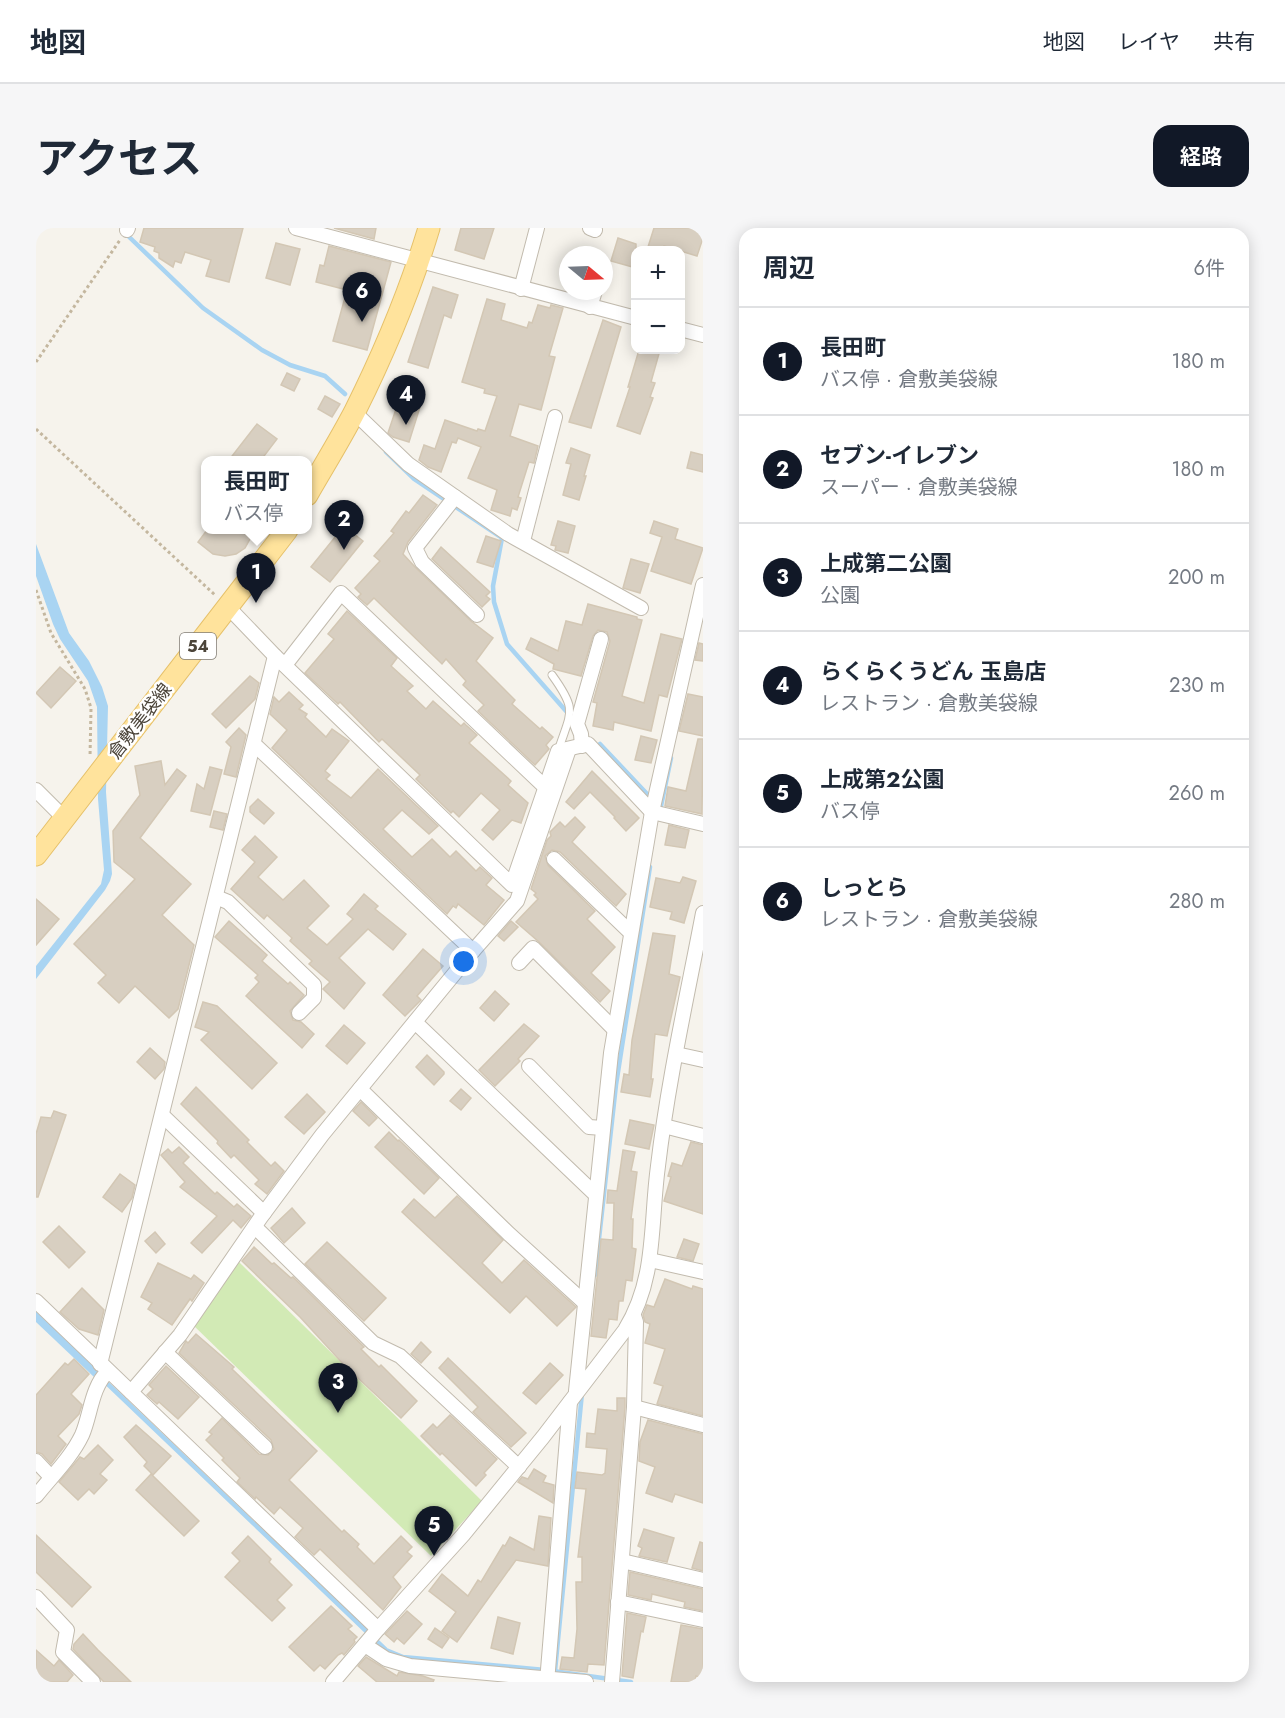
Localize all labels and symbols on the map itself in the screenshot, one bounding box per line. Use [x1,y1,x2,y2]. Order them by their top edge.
north arrow [559,246,613,300]
pin: 6 [342,272,382,322]
pin: 4 [386,376,425,425]
pin: 2 [324,500,364,550]
pin: 1 [236,554,276,603]
road number: 54 [180,633,216,659]
street label: 倉敷美袋線 [102,678,178,764]
your location [449,947,478,976]
pin: 3 [318,1364,358,1413]
pin: 5 [414,1506,454,1556]

